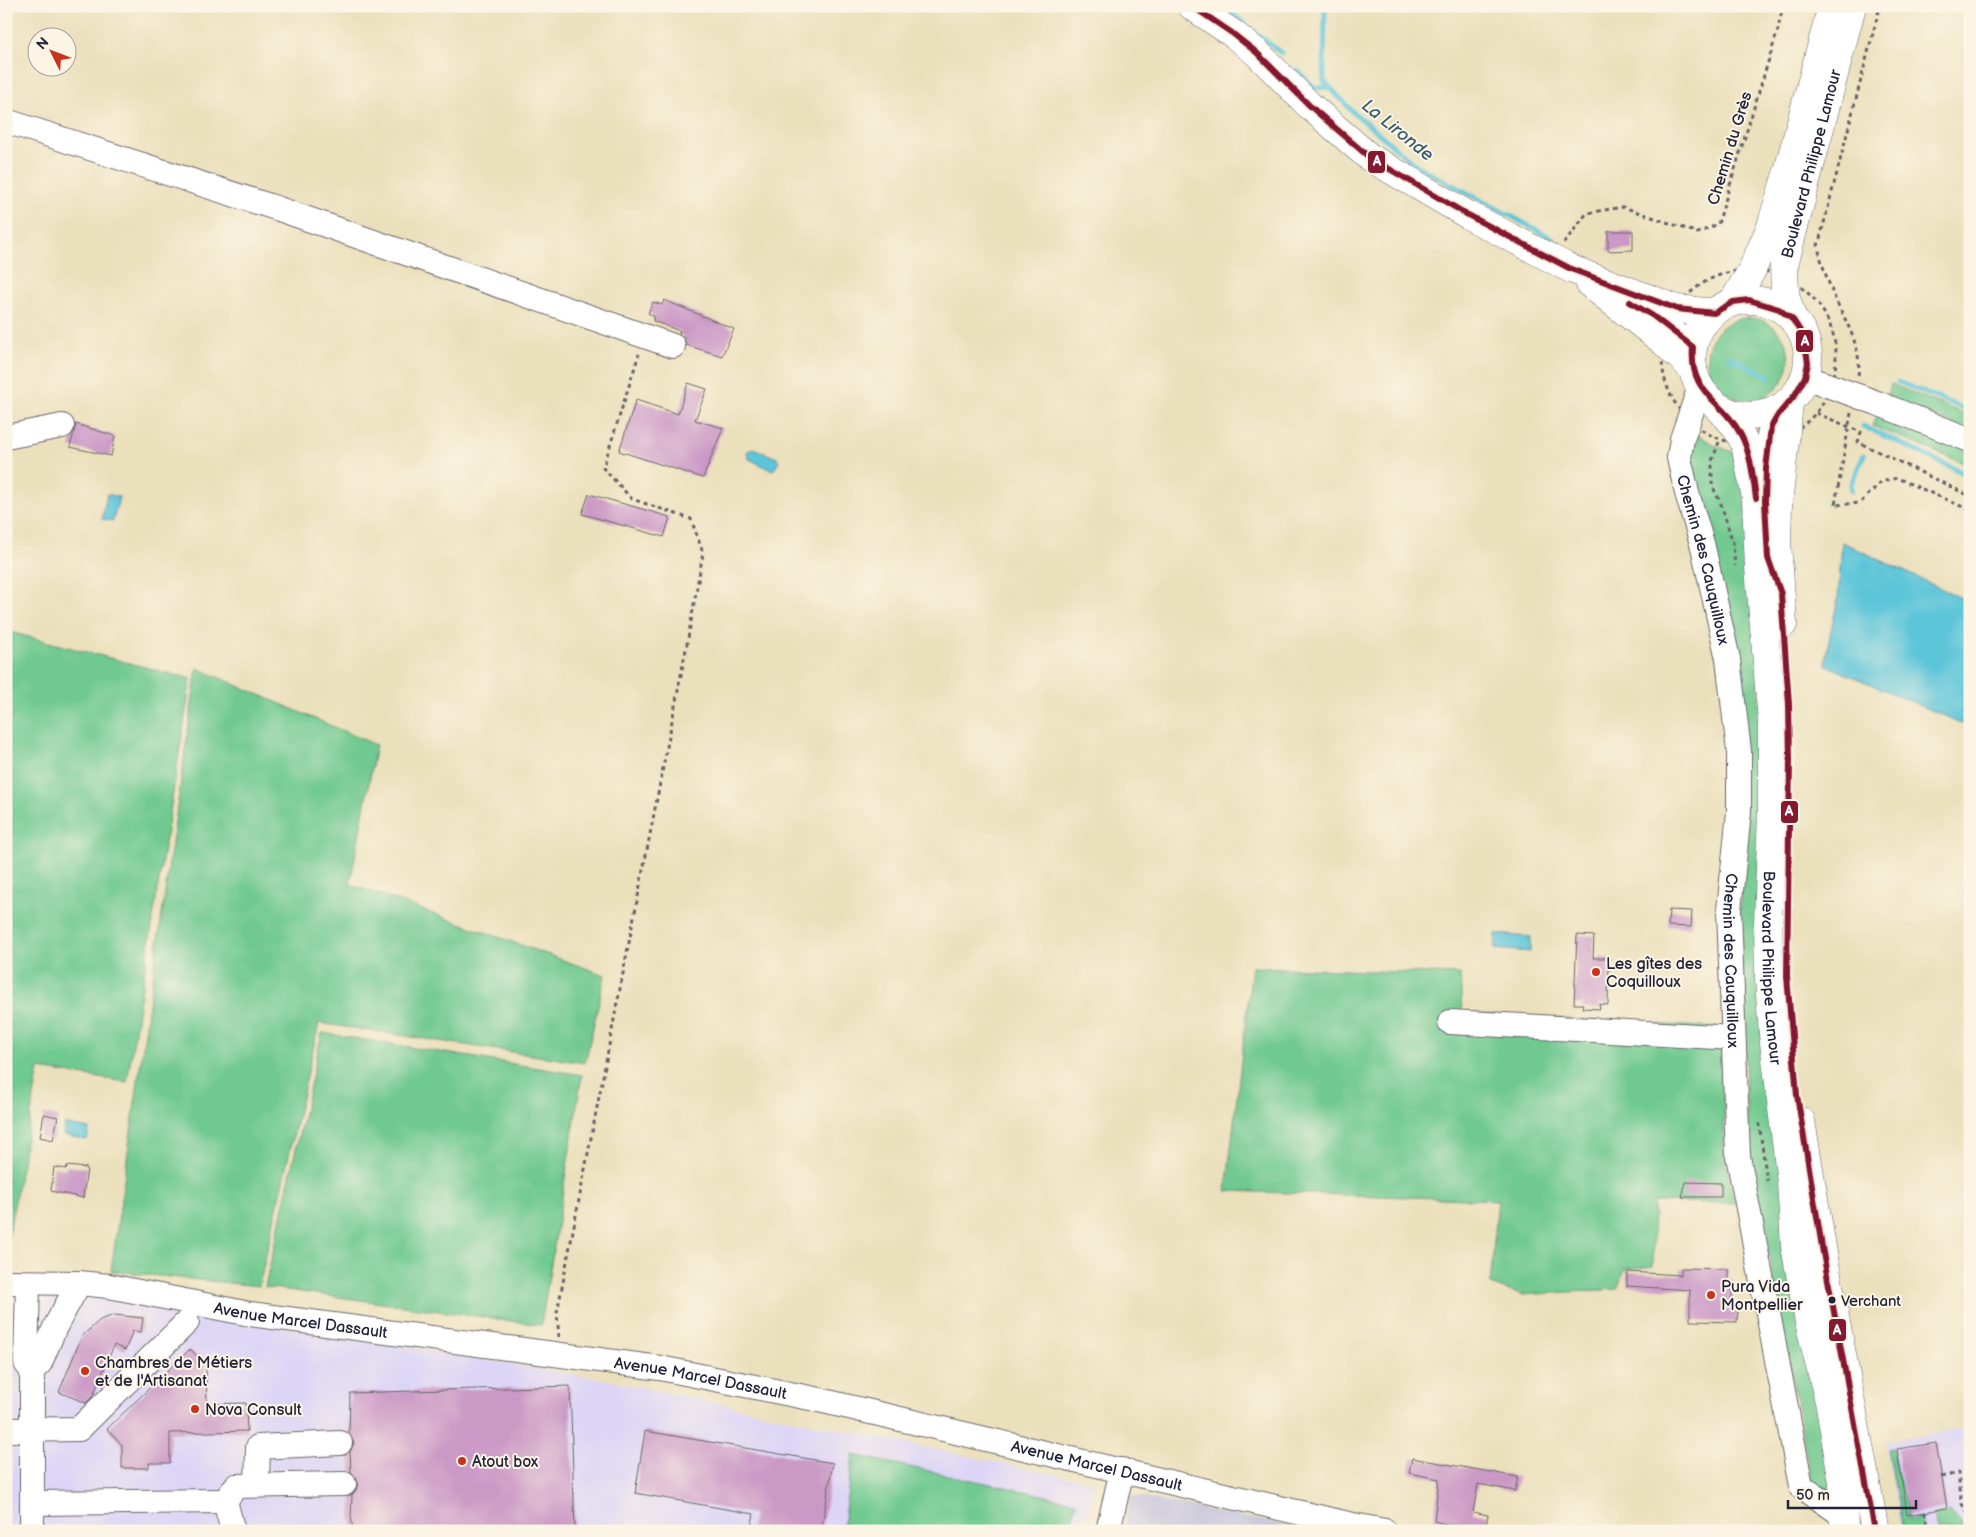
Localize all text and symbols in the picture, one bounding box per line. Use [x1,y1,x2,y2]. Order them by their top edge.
north arrow [28,28,78,78]
text: N [33,34,53,53]
street label: Boulevard Philippe Lamour [1778,67,1846,260]
street label: Chemin du Grès [1704,89,1757,207]
water label: La Lironde [1358,95,1438,166]
line badge: A [1367,150,1386,174]
text: A [1372,153,1382,170]
line badge: A [1795,329,1814,353]
text: A [1800,333,1810,350]
street label: Chemin des Cauquilloux [1672,473,1733,647]
line badge: A [1780,800,1799,824]
text: A [1784,803,1794,820]
street label: Boulevard Philippe Lamour [1757,870,1785,1066]
street label: Chemin des Cauquilloux [1717,872,1742,1049]
place label: Les gîtes des Coquilloux [1606,955,1702,992]
marker: Les gîtes des Coquilloux [1590,966,1602,978]
place label: Pura Vida Montpellier [1721,1278,1803,1315]
marker: Pura Vida Montpellier [1705,1289,1717,1301]
place label: Verchant [1841,1292,1901,1311]
marker: Verchant [1827,1295,1837,1305]
street label: Avenue Marcel Dassault [212,1299,389,1343]
line badge: A [1828,1318,1847,1342]
text: A [1832,1322,1842,1339]
place label: Chambres de Métiers et de l'Artisanat [95,1354,252,1391]
street label: Avenue Marcel Dassault [613,1354,788,1404]
marker: Chambres de Métiers et de l'Artisanat [79,1365,91,1377]
place label: Nova Consult [205,1401,302,1420]
marker: Nova Consult [189,1403,201,1415]
street label: Avenue Marcel Dassault [1009,1437,1184,1496]
place label: Atout box [472,1453,539,1472]
marker: Atout box [456,1455,468,1467]
scale bar [1788,1477,1916,1509]
text: 50 m [1796,1486,1830,1505]

